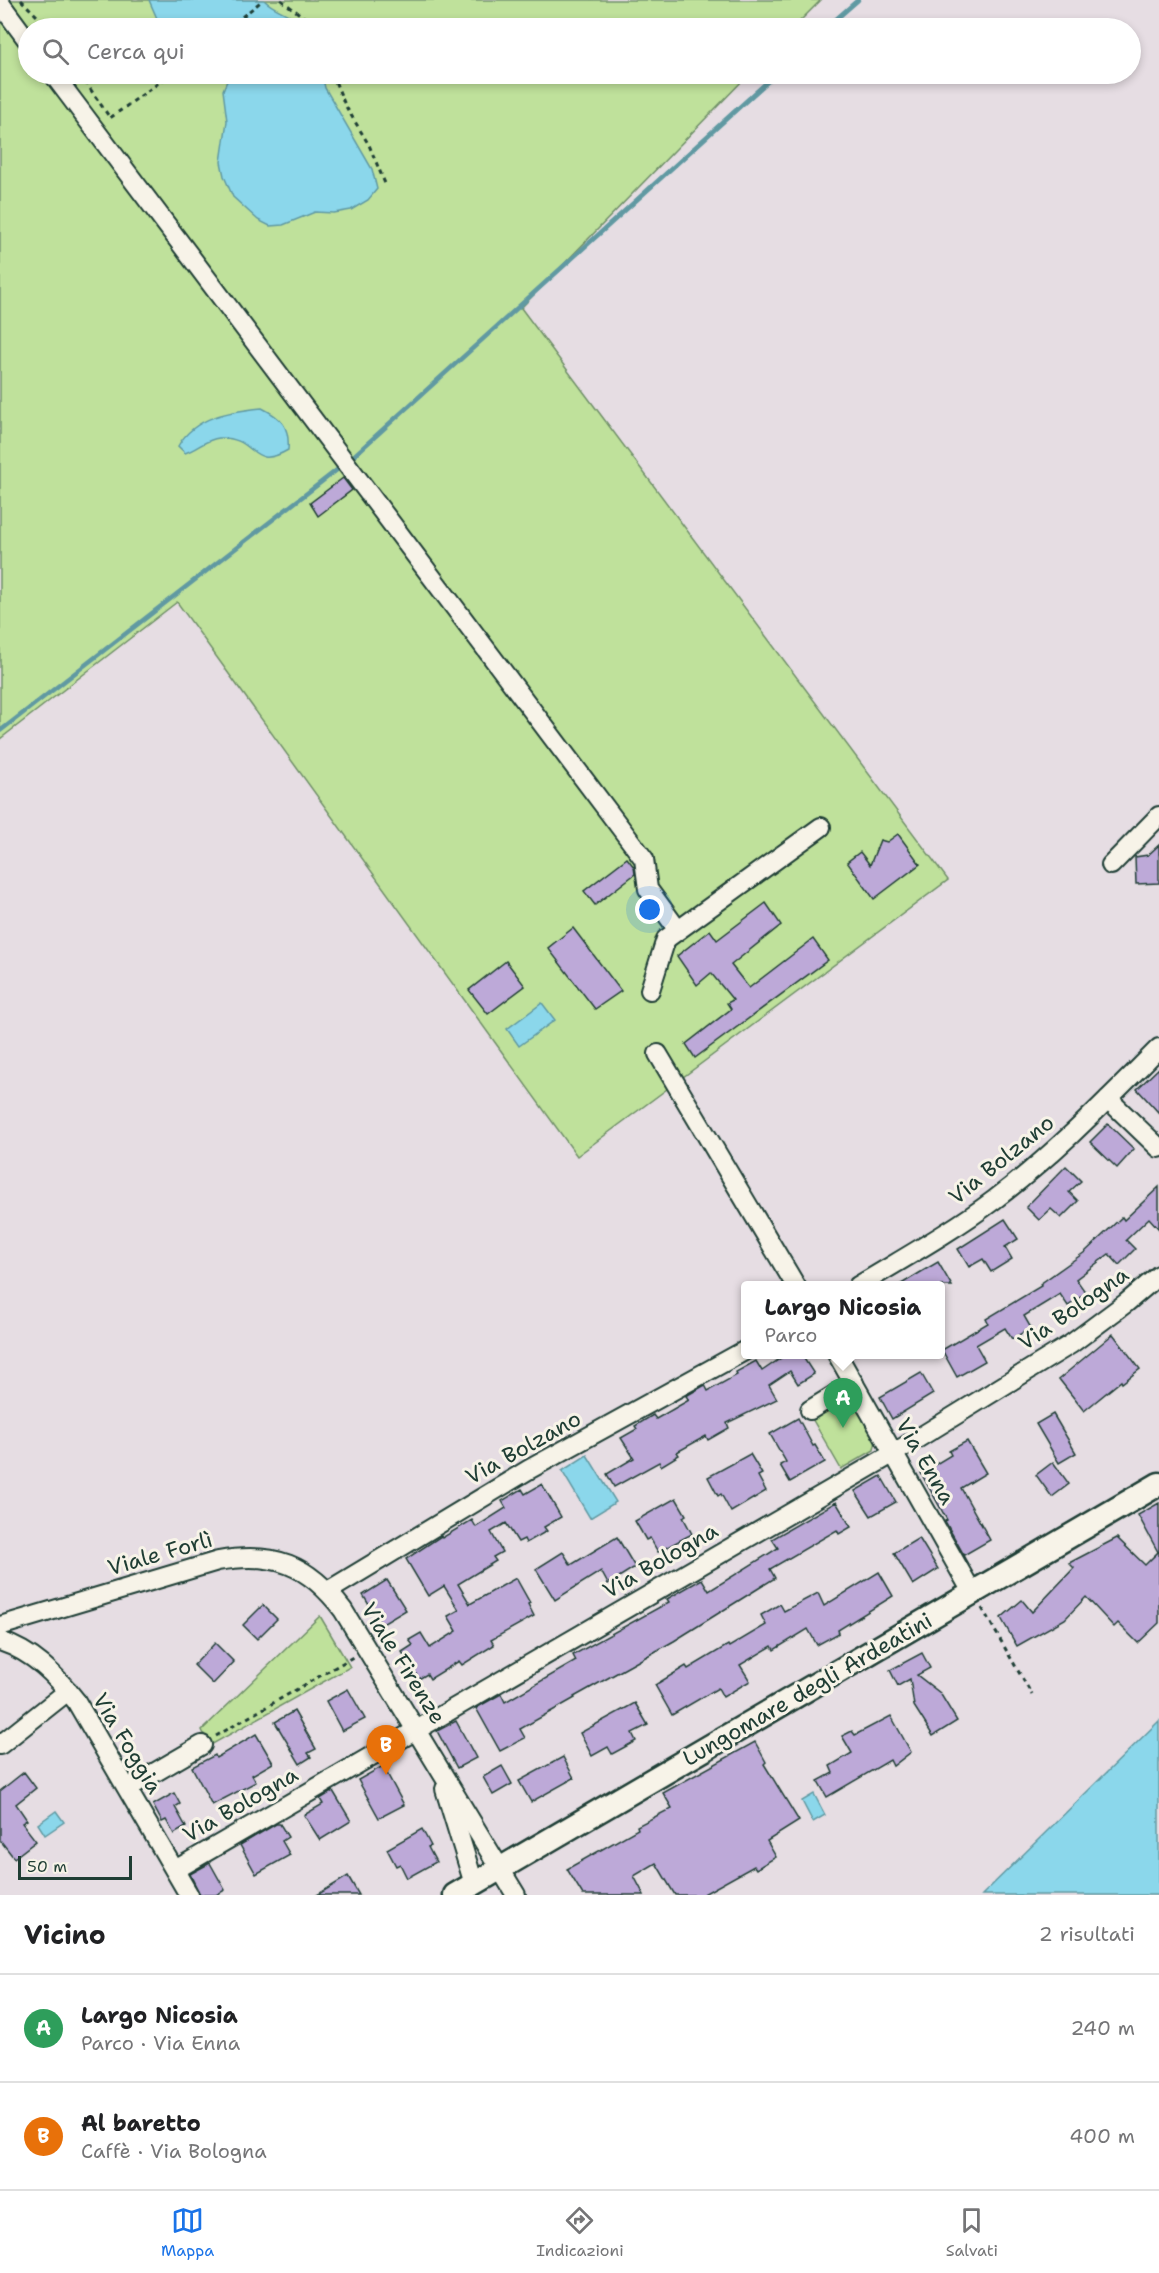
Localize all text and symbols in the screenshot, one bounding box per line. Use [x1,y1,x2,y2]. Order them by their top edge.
search box [18,18,1141,84]
icon: search [39,35,72,68]
text: Cerca qui [87,37,185,66]
your location [635,895,664,924]
street label: Via Bolzano [943,1108,1060,1211]
street label: Via Bologna [1012,1260,1134,1357]
popup [741,1281,945,1359]
text: Largo Nicosia [765,1293,921,1322]
text: Parco [765,1322,817,1348]
pin: A [824,1378,862,1428]
street label: Via Bolzano [460,1404,586,1491]
street label: Via Enna [889,1413,962,1510]
street label: Via Bologna [597,1516,723,1605]
street label: Viale Forlì [104,1525,216,1582]
street label: Viale Firenze [355,1597,453,1730]
street label: Lungomare degli Ardeatini [677,1606,937,1773]
street label: Via Foggia [86,1687,169,1799]
pin: B [366,1726,406,1775]
street label: Via Bologna [177,1760,303,1849]
scale bar [18,1853,132,1880]
text: 50 m [27,1856,67,1877]
text: Vicino [24,1917,106,1952]
text: 2 risultati [1039,1921,1135,1947]
text: Largo Nicosia [81,2001,238,2030]
text: A [36,2015,51,2041]
text: 240 m [1070,2015,1135,2041]
text: Parco · Via Enna [81,2030,240,2056]
text: Al baretto [81,2109,201,2138]
text: B [37,2123,50,2149]
text: 400 m [1069,2123,1135,2149]
text: Caffè · Via Bologna [81,2138,267,2164]
tab: Mappa [161,2204,214,2261]
tab: Indicazioni [536,2204,624,2261]
tab: Salvati [946,2204,998,2261]

